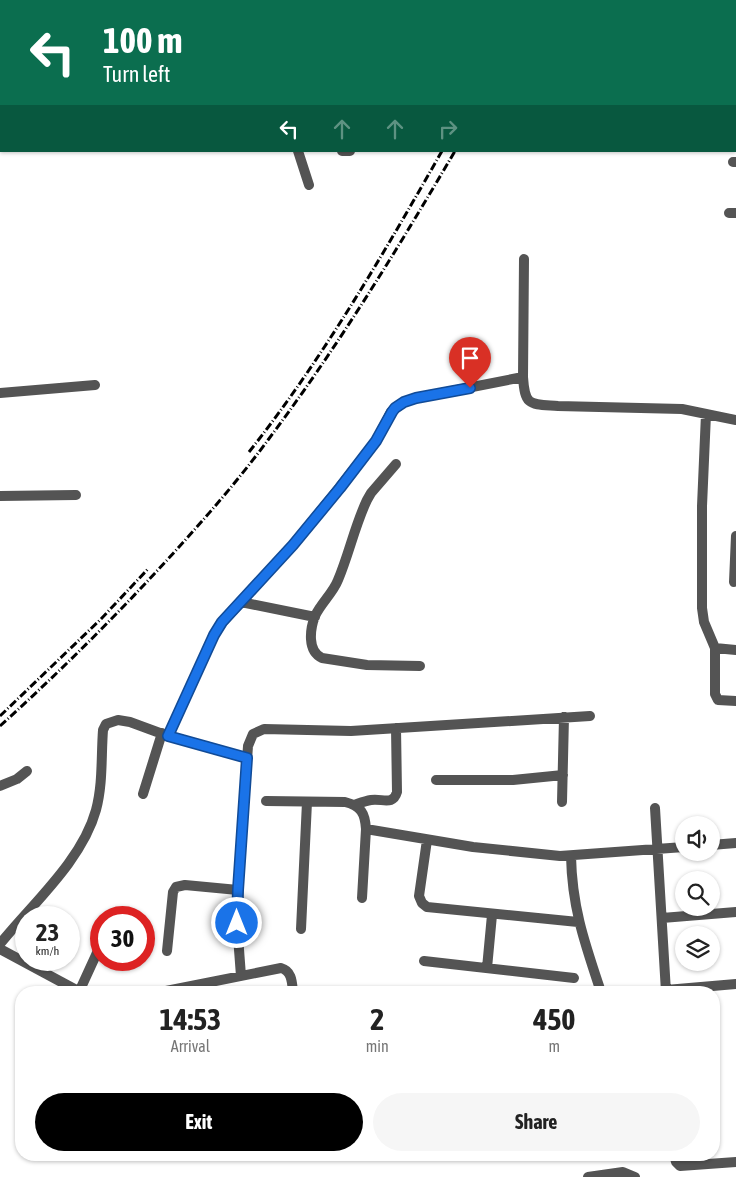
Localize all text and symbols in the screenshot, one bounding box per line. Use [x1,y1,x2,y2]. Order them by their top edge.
icon: left [20,20,85,85]
text: 100 m [103,20,182,60]
text: Turn left [103,61,170,87]
icon: left [275,115,303,143]
icon: ahead [328,115,356,143]
icon: ahead [381,115,409,143]
icon: right [434,115,462,143]
pin [449,337,491,388]
icon: arrive [456,344,484,372]
map controls [675,816,720,971]
button: sound [675,816,720,861]
button: search [675,871,720,916]
position arrow [210,896,262,948]
speed limit sign: 30 [90,906,155,971]
text: 23 [36,918,59,946]
button: layers [675,926,720,971]
text: km/h [36,944,59,958]
text: 14:53 [159,1002,221,1036]
text: 2 [370,1002,384,1036]
text: 450 [533,1002,575,1036]
text: Arrival [171,1037,210,1055]
text: min [366,1037,389,1055]
text: m [549,1037,560,1055]
button: Exit [35,1093,363,1151]
button: Share [373,1093,700,1151]

